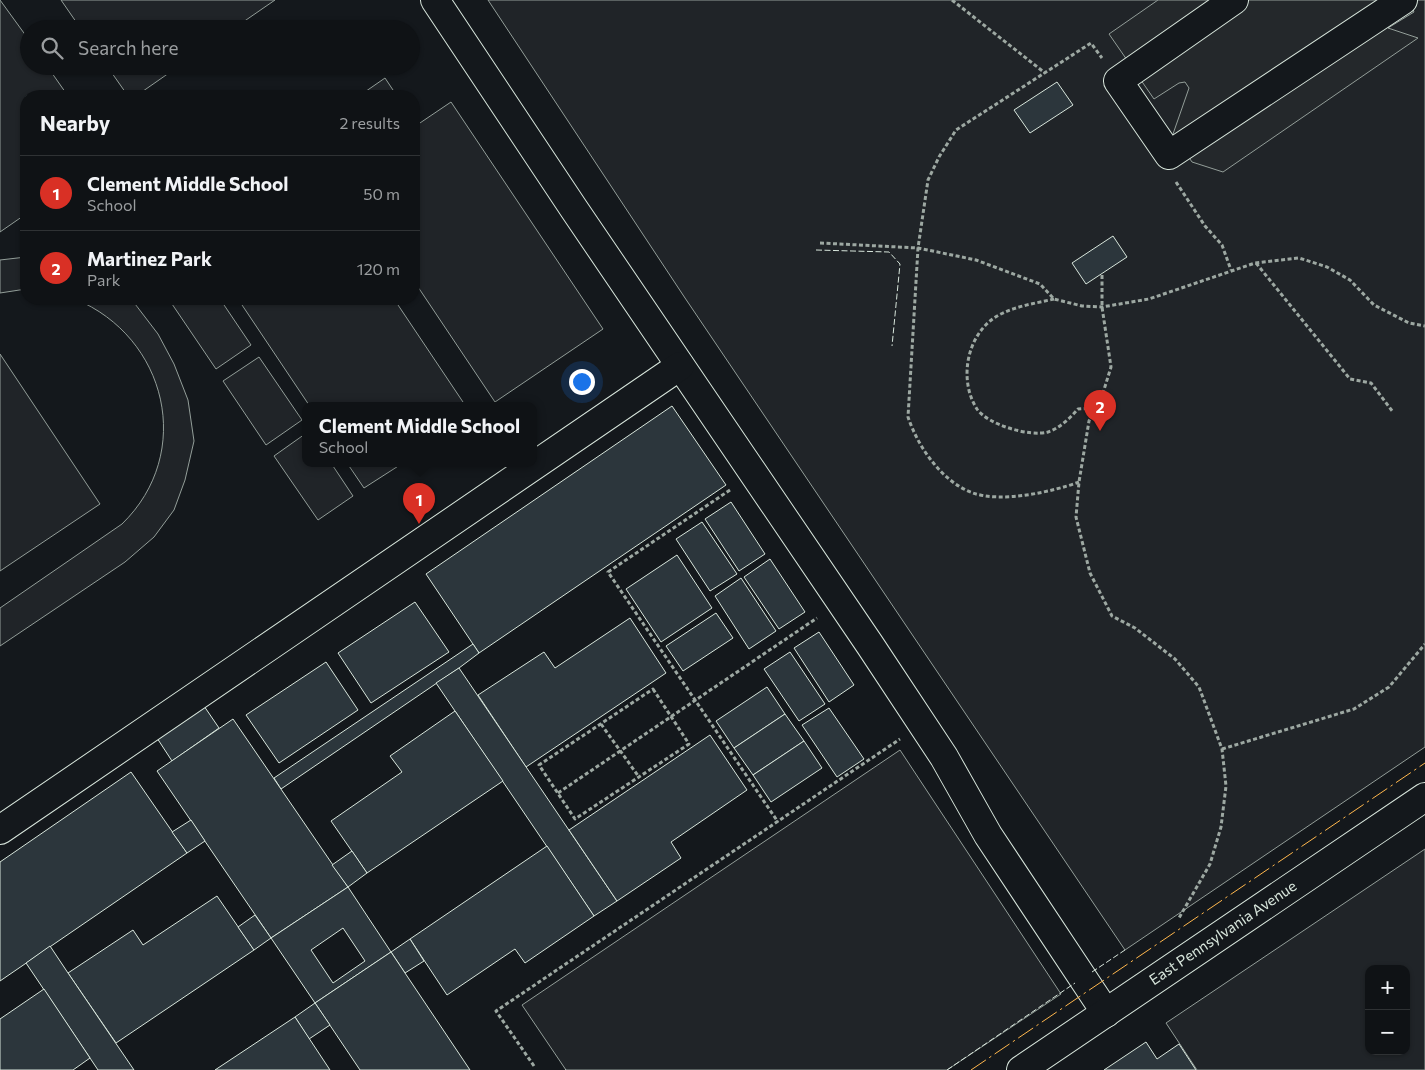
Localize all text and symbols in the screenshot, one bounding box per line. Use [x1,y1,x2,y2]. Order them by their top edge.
search box [20,20,420,75]
icon: search [38,34,66,62]
text: Search here [78,36,178,59]
text: Nearby [40,110,110,135]
text: 2 results [339,113,400,132]
text: Clement Middle School [87,172,289,195]
text: 1 [52,184,60,203]
text: 50 m [363,184,400,203]
text: School [87,195,137,214]
text: Martinez Park [87,247,212,270]
text: 2 [51,259,61,278]
text: 120 m [357,259,400,278]
text: Park [87,270,120,289]
your location [569,369,595,395]
pin: 2 [1084,390,1116,431]
popup [302,402,537,467]
text: Clement Middle School [319,414,520,437]
text: School [319,437,368,456]
pin: 1 [403,483,435,524]
street label: East Pennsylvania Avenue [1145,876,1300,988]
map controls [1365,965,1410,1055]
button: + [1365,965,1410,1010]
button: − [1365,1010,1410,1055]

